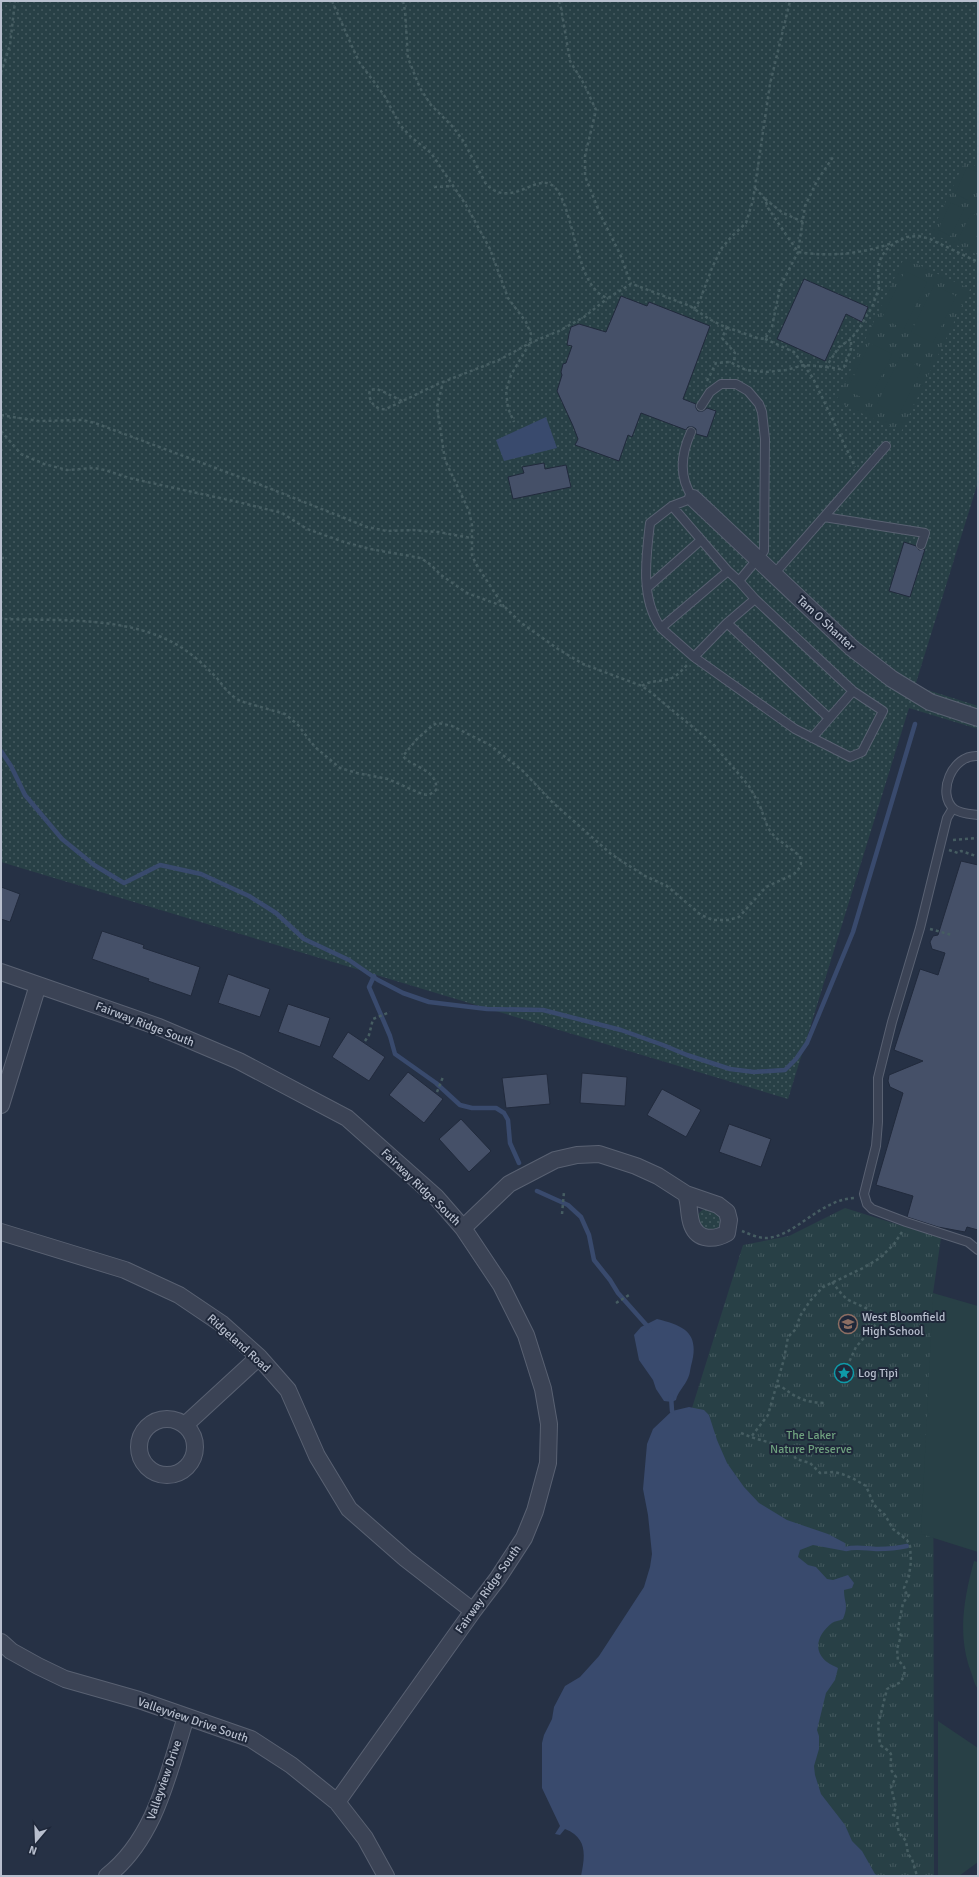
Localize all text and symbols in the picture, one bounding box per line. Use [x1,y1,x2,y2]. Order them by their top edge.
street label: Tam O Shanter [793,593,858,655]
street label: Fairway Ridge South [93,999,196,1050]
street label: Fairway Ridge South [378,1146,463,1229]
place label: West Bloomfield High School [862,1310,945,1339]
street label: Ridgeland Road [204,1311,273,1376]
school or university icon: West Bloomfield High School [837,1313,859,1335]
place icon: Log Tipi [833,1362,855,1384]
place label: Log Tipi [858,1366,898,1381]
park label: The Laker Nature Preserve [770,1428,852,1457]
street label: Fairway Ridge South [452,1542,525,1636]
street label: Valleyview Drive South [135,1694,250,1746]
street label: Valleyview Drive [144,1738,185,1822]
north arrow [16,1821,56,1861]
text: N [27,1843,39,1857]

